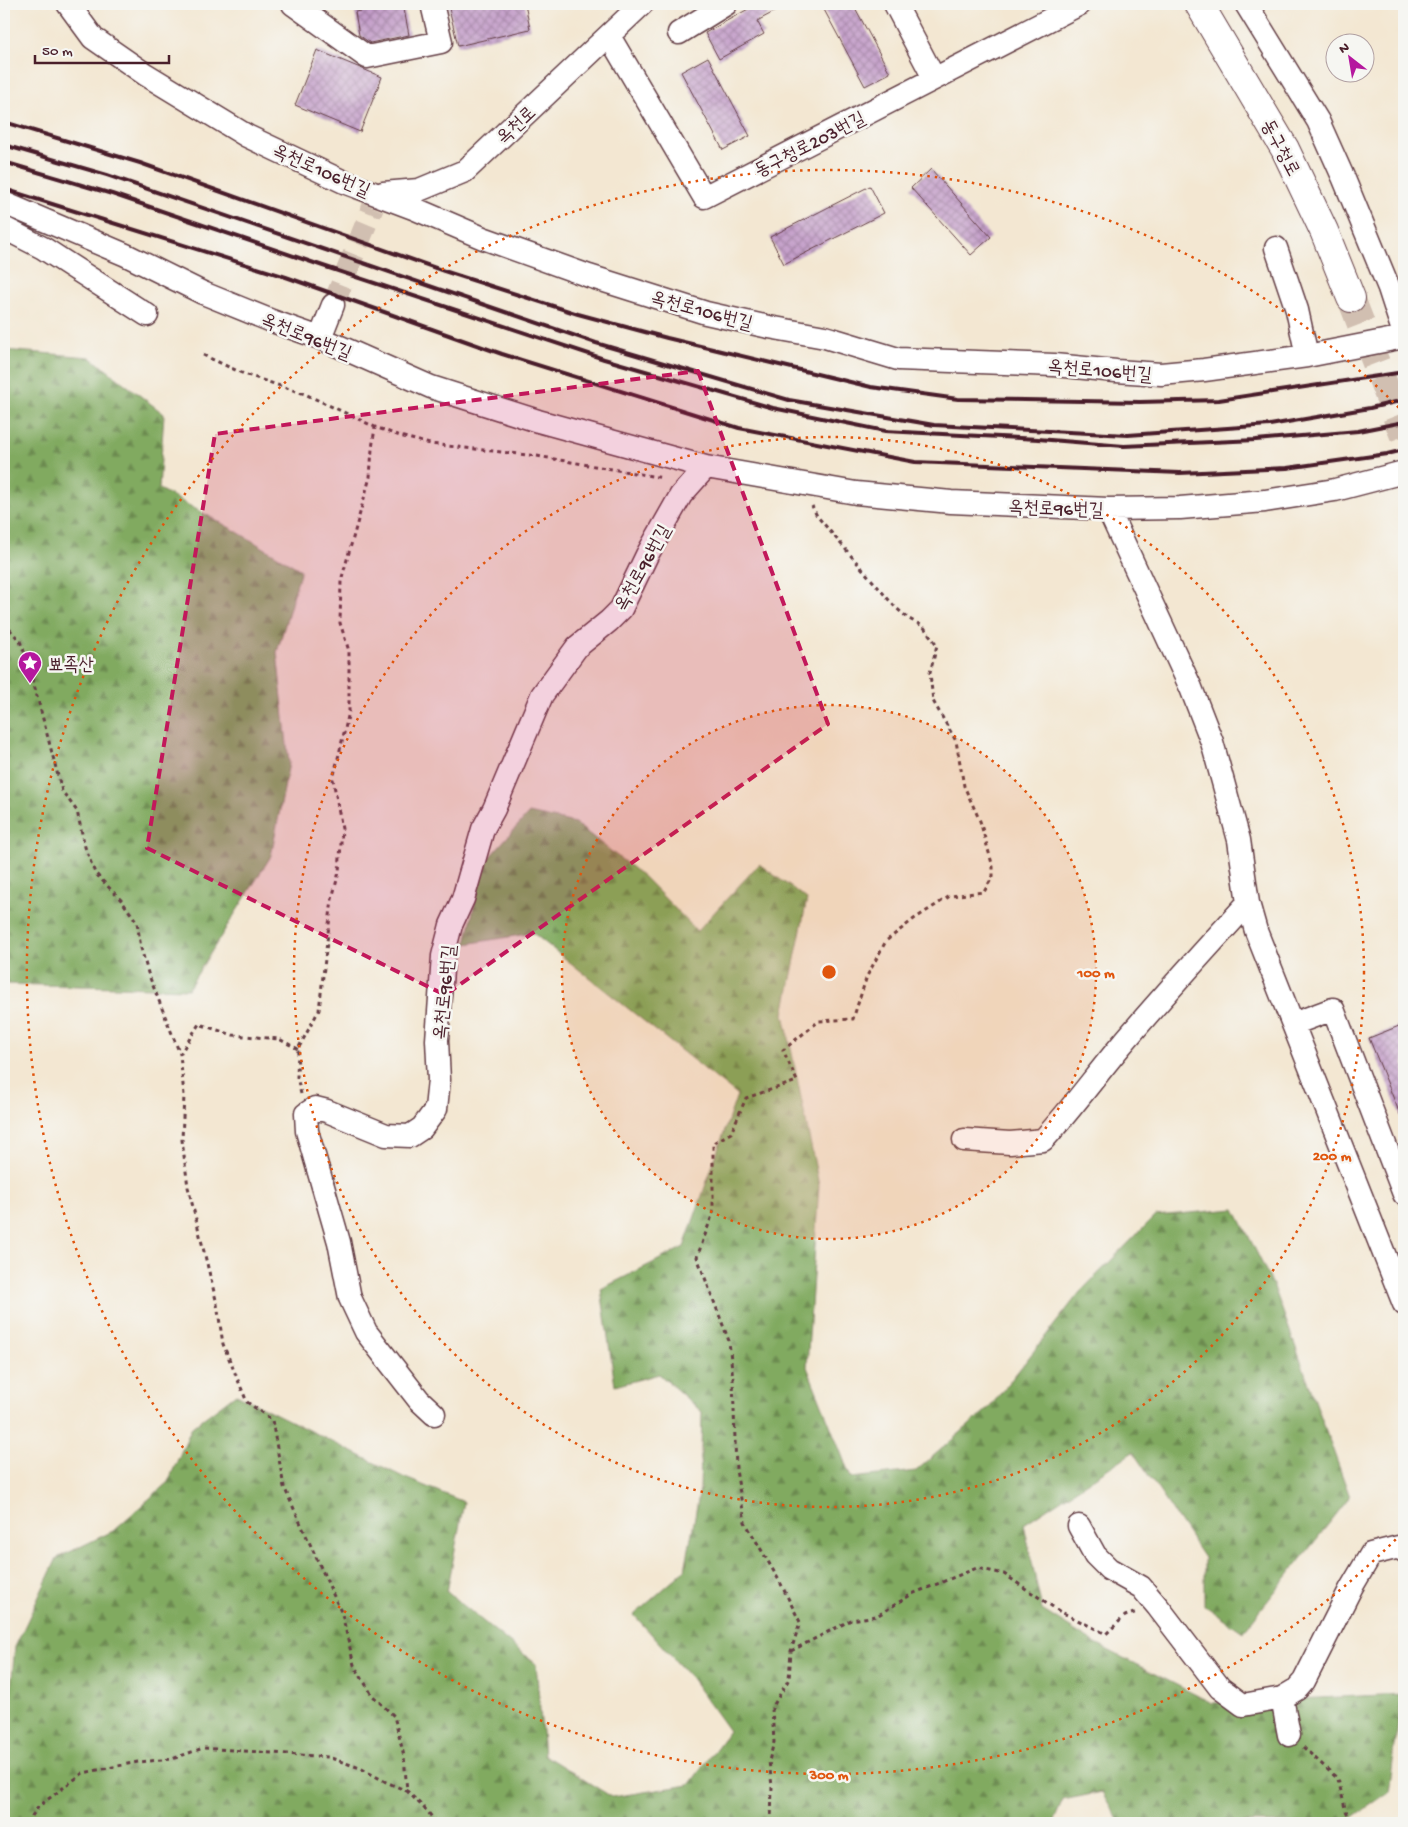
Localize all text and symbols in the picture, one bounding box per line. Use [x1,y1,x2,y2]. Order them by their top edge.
scale bar [35,32,169,64]
north arrow [1326,32,1376,82]
text: N [1336,39,1353,59]
text: 50 m [42,43,73,61]
street label: 옥천로 [493,103,542,151]
street label: 동구청로203번길 [751,108,870,184]
street label: 동구청로 [1254,116,1303,181]
street label: 옥천로106번길 [268,140,373,204]
street label: 옥천로106번길 [648,288,755,337]
street label: 옥천로96번길 [257,310,354,367]
street label: 옥천로106번길 [1047,356,1153,388]
street label: 옥천로96번길 [1008,497,1104,524]
street label: 옥천로96번길 [611,521,677,616]
place icon: 뾰족산 [17,650,43,684]
place label: 뾰족산 [48,655,94,678]
street label: 옥천로96번길 [430,944,463,1041]
centre of rings [820,963,838,981]
text: 100 m [1076,965,1115,983]
text: 200 m [1313,1148,1352,1166]
text: 300 m [808,1767,849,1785]

